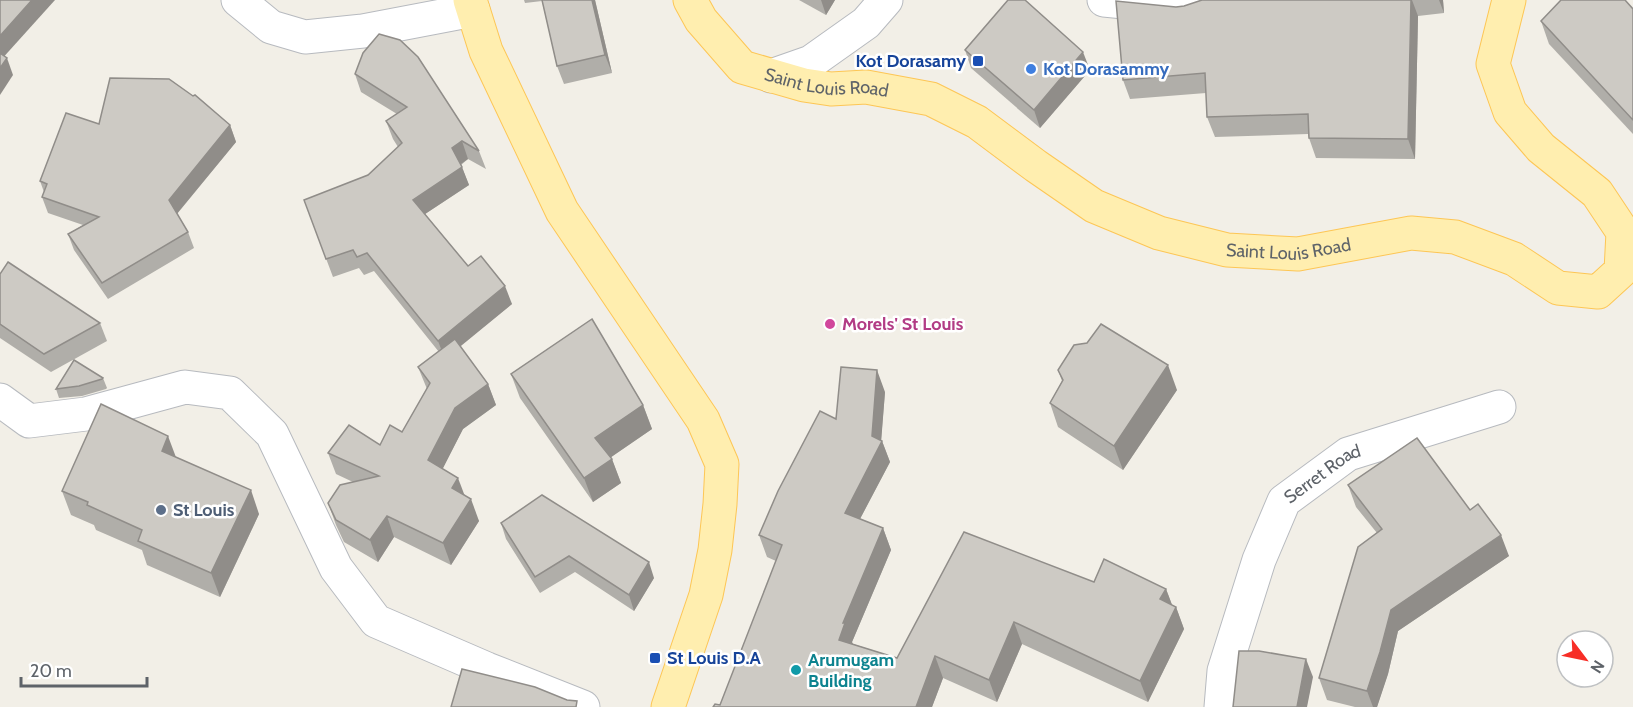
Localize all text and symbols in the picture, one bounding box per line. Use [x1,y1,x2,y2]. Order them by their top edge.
place label: Kot Dorasamy [855,50,966,72]
marker: Kot Dorasamy [971,54,985,68]
place label: Kot Dorasammy [1043,58,1170,80]
marker: Kot Dorasammy [1024,62,1038,76]
street label: Saint Louis Road [762,63,890,102]
street label: Saint Louis Road [1225,233,1353,265]
place label: Morels' St Louis [842,313,964,335]
marker: Morels' St Louis [823,317,837,331]
street label: Serret Road [1280,440,1363,508]
place label: St Louis [173,499,235,521]
marker: St Louis [154,503,168,517]
north arrow [1555,629,1615,689]
place label: St Louis D.A [667,647,761,669]
place label: Arumugam Building [808,649,894,692]
scale bar [21,650,147,688]
marker: St Louis D.A [648,651,662,665]
text: N [1586,657,1608,677]
text: 20 m [30,660,72,682]
marker: Arumugam Building [789,663,803,677]

